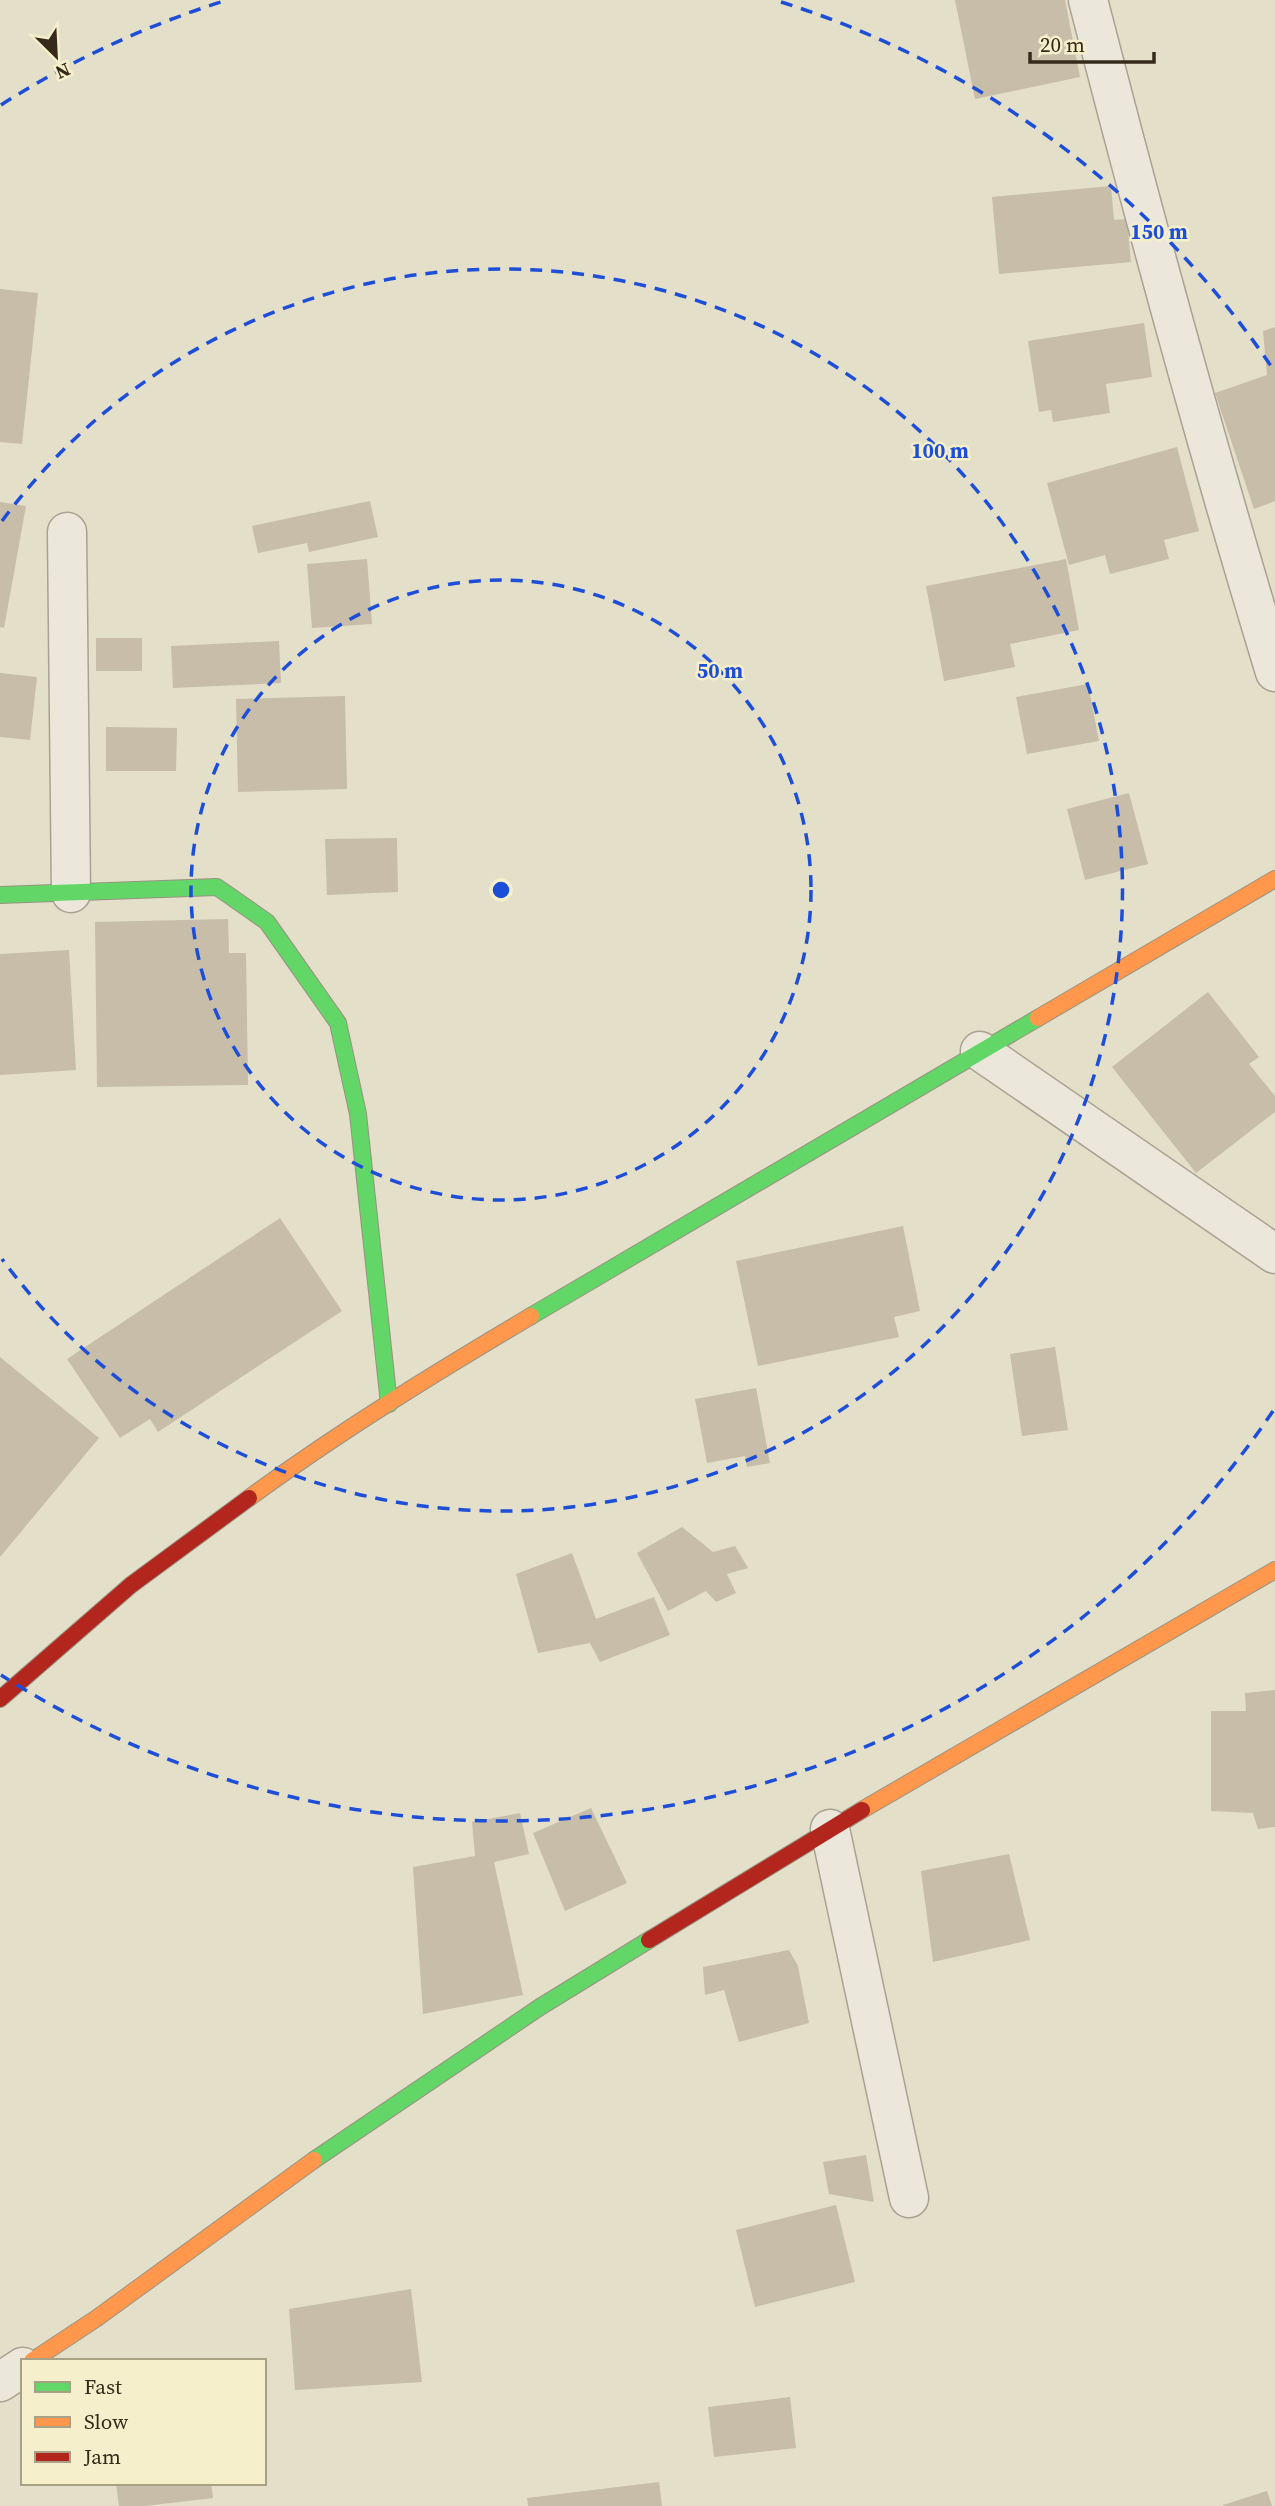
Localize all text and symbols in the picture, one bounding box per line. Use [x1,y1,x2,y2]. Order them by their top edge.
north arrow [21,21,91,91]
scale bar [1030,21,1154,65]
text: 20 m [1040,30,1085,59]
text: N [51,57,75,86]
text: 150 m [1130,217,1188,246]
text: 100 m [911,436,969,465]
text: 50 m [697,656,743,685]
centre of rings [489,878,513,902]
legend [21,2359,266,2485]
text: Fast [84,2372,122,2401]
text: Slow [84,2407,128,2436]
text: Jam [83,2442,121,2471]

